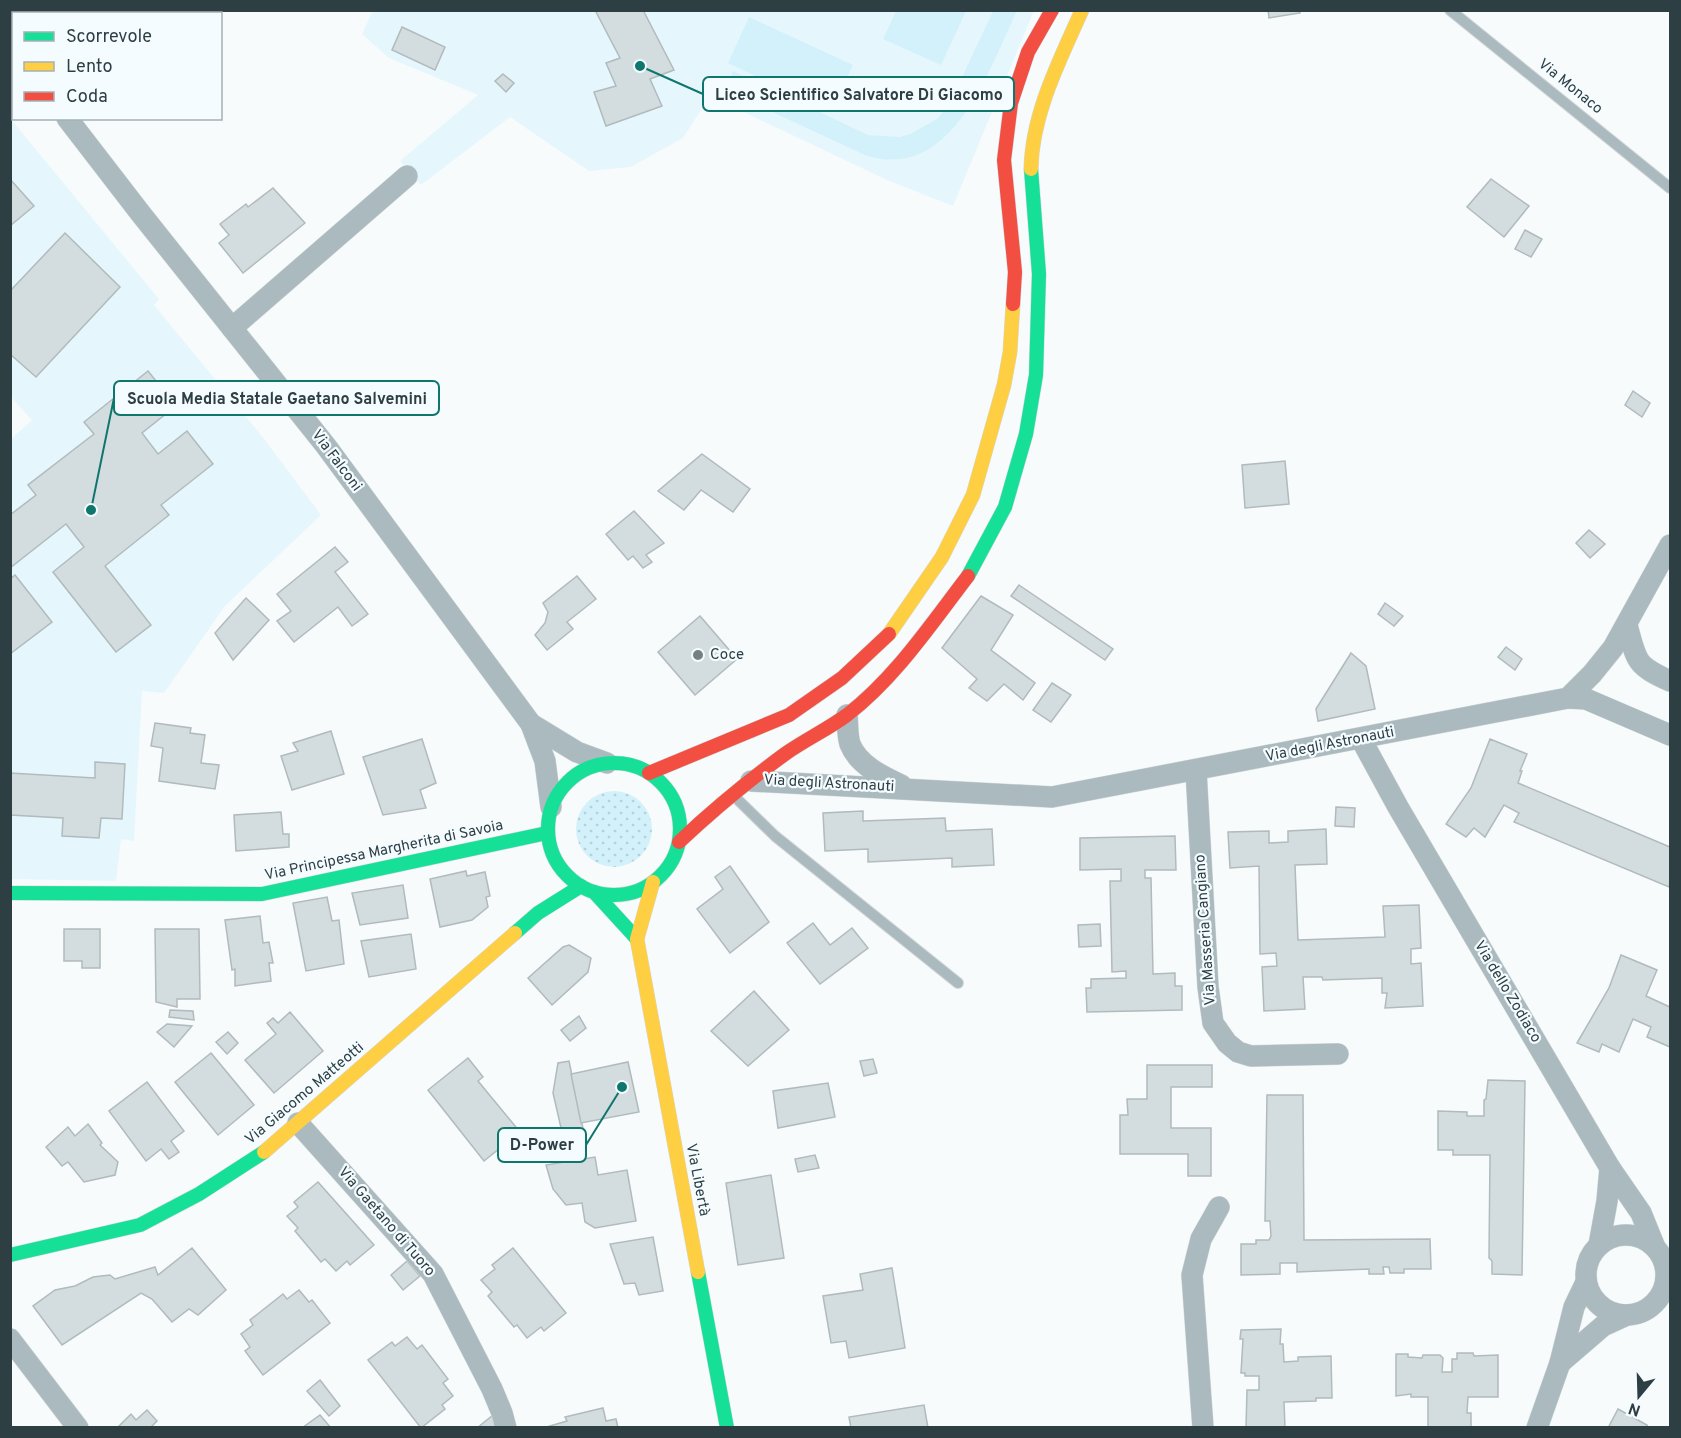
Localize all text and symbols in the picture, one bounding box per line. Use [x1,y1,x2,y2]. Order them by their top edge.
legend [12,12,222,120]
text: Scorrevole [66,26,152,49]
street label: Via Monaco [1534,55,1606,119]
text: Lento [66,56,112,79]
callout: Liceo Scientifico Salvatore Di Giacomo [703,77,1014,111]
text: Coda [66,86,108,109]
text: Liceo Scientifico Salvatore Di Giacomo [715,86,1003,106]
callout: Scuola Media Statale Gaetano Salvemini [114,381,439,415]
text: Scuola Media Statale Gaetano Salvemini [127,390,427,410]
street label: Via Falconi [307,426,365,496]
place label: Coce [710,646,744,665]
marker: Coce [691,648,705,662]
street label: Via degli Astronauti [1264,723,1396,767]
street label: Via degli Astronauti [763,771,895,797]
street label: Via Principessa Margherita di Savoia [263,816,505,886]
street label: Via Masseria Cangiano [1191,854,1221,1006]
street label: Via dello Zodiaco [1469,938,1545,1046]
street label: Via Giacomo Matteotti [242,1039,368,1149]
callout: D-Power [498,1128,586,1162]
text: D-Power [510,1136,574,1156]
street label: Via Libertà [681,1142,713,1218]
street label: Via Gaetano di Tuoro [333,1163,439,1281]
north arrow [1609,1366,1669,1426]
text: N [1626,1397,1643,1420]

